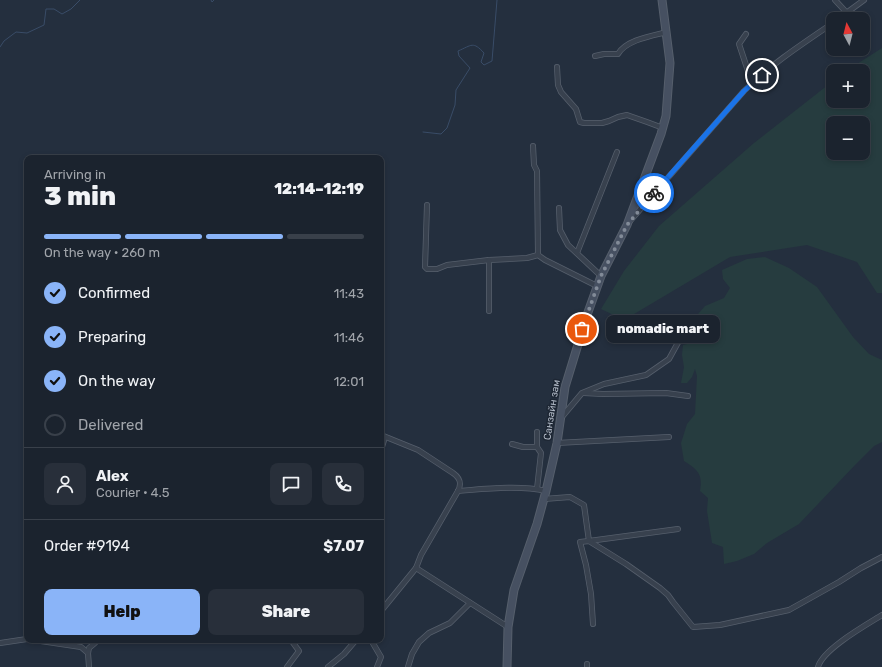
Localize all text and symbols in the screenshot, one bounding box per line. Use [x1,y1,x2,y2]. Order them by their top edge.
north arrow [826,12,870,56]
map controls [826,12,870,160]
pin [745,58,779,92]
icon: home [751,64,773,86]
button: + [826,64,870,108]
button: − [826,116,870,160]
text: Arriving in [44,167,106,182]
courier [634,173,674,213]
text: 12:14–12:19 [274,180,364,198]
text: 3 min [44,181,116,212]
icon: bike [643,182,665,204]
text: On the way · 260 m [44,245,160,260]
icon: check [44,282,66,304]
text: Confirmed [78,284,150,302]
text: 11:43 [334,286,364,301]
pin [565,312,599,346]
callout: nomadic mart [606,315,720,343]
icon: bag [571,318,593,340]
text: nomadic mart [617,321,709,336]
icon: check [44,326,66,348]
text: Preparing [78,328,146,346]
text: 11:46 [334,330,364,345]
icon: check [44,370,66,392]
text: On the way [78,372,156,390]
text: 12:01 [334,374,364,389]
street label: Санзайн зам [541,379,563,441]
text: Delivered [78,416,143,434]
button: person [44,463,86,505]
button: chat [270,463,312,505]
button: phone [322,463,364,505]
text: Alex [96,467,129,485]
text: Courier · 4.5 [96,485,170,500]
text: Order #9194 [44,537,130,555]
text: $7.07 [323,537,364,555]
button: Help [44,589,200,635]
button: Share [208,589,364,635]

